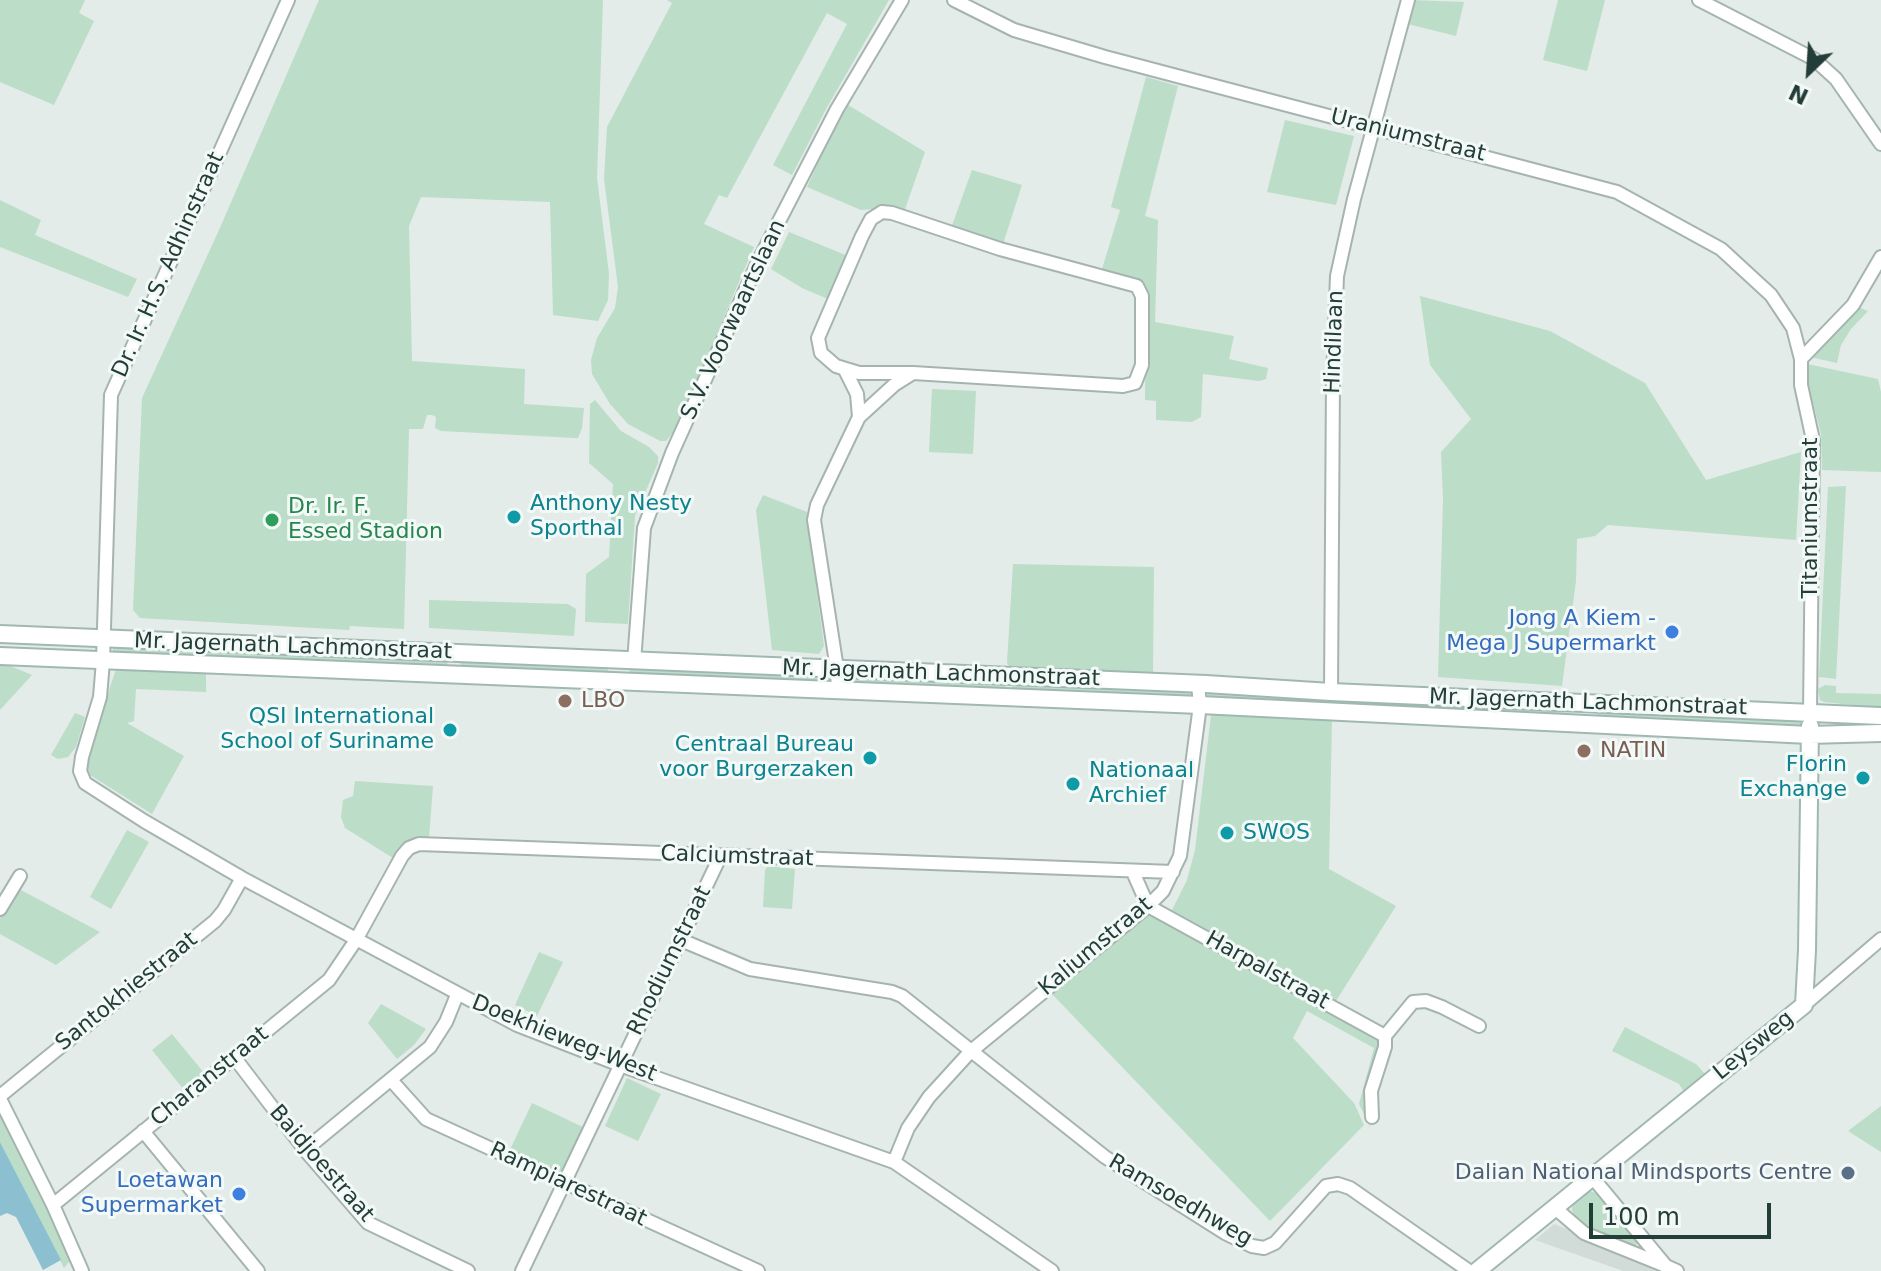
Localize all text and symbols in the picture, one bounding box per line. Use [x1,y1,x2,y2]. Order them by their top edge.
north arrow [1769,32,1849,112]
text: N [1785,79,1812,109]
street label: Uraniumstraat [1328,104,1488,168]
street label: Dr. Ir. H.S. Adhinstraat [107,148,231,382]
street label: S.V. Voorwaartslaan [676,216,792,424]
street label: Hindilaan [1320,290,1350,394]
street label: Titaniumstraat [1798,437,1824,599]
place label: Anthony Nesty Sporthal [530,491,692,542]
place label: Dr. Ir. F. Essed Stadion [288,494,443,546]
marker: Anthony Nesty Sporthal [505,508,523,526]
marker: Dr. Ir. F. Essed Stadion [263,511,281,529]
place label: Jong A Kiem - Mega J Supermarkt [1446,606,1656,658]
marker: Jong A Kiem - Mega J Supermarkt [1663,623,1681,641]
street label: Mr. Jagernath Lachmonstraat [133,628,453,666]
street label: Mr. Jagernath Lachmonstraat [781,655,1101,693]
street label: Mr. Jagernath Lachmonstraat [1428,684,1748,722]
place label: LBO [581,688,625,714]
marker: LBO [556,692,574,710]
place label: QSI International School of Suriname [220,704,434,756]
marker: QSI International School of Suriname [441,721,459,739]
place label: Centraal Bureau voor Burgerzaken [659,732,854,784]
place label: NATIN [1600,738,1666,764]
marker: NATIN [1575,742,1593,760]
marker: Centraal Bureau voor Burgerzaken [861,749,879,767]
place label: Florin Exchange [1740,752,1847,804]
place label: Nationaal Archief [1089,758,1194,810]
marker: Florin Exchange [1854,769,1872,787]
marker: Nationaal Archief [1064,775,1082,793]
place label: SWOS [1243,820,1310,846]
marker: SWOS [1218,824,1236,842]
street label: Calciumstraat [660,841,814,873]
street label: Rhodiumstraat [622,882,718,1040]
street label: Kaliumstraat [1034,892,1158,1002]
street label: Harpalstraat [1201,926,1333,1016]
street label: Santokhiestraat [51,927,203,1057]
street label: Doekhieweg-West [468,990,660,1088]
street label: Leysweg [1709,1006,1799,1086]
street label: Charanstraat [146,1021,274,1133]
street label: Baidjoestraat [263,1100,379,1228]
street label: Rampiarestraat [485,1137,651,1233]
street label: Ramsoedhweg [1103,1149,1257,1253]
place label: Dalian National Mindsports Centre [1455,1160,1832,1186]
marker: Dalian National Mindsports Centre [1839,1164,1857,1182]
place label: Loetawan Supermarket [81,1168,223,1220]
marker: Loetawan Supermarket [230,1185,248,1203]
scale bar [1593,1187,1775,1237]
text: 100 m [1603,1203,1680,1231]

